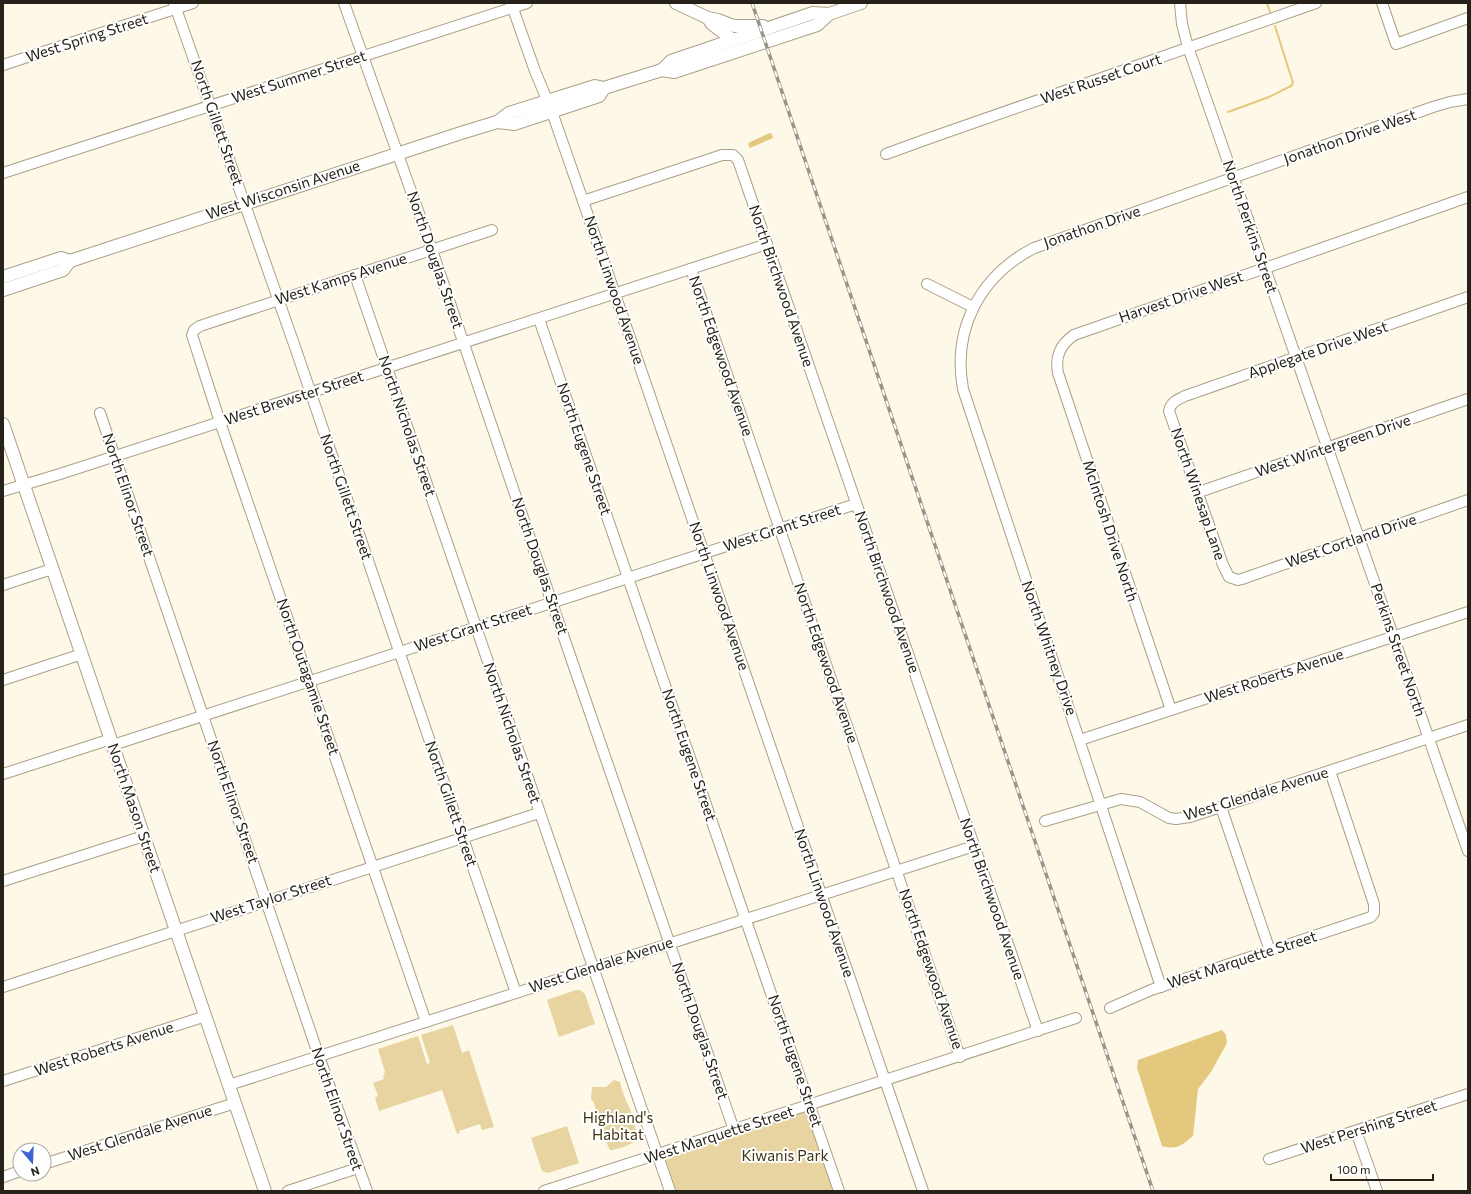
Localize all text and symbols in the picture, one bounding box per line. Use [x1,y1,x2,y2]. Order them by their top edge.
street label: West Spring Street [23,9,150,65]
street label: West Summer Street [229,46,368,106]
street label: West Russet Court [1038,49,1163,107]
street label: North Gillett Street [188,57,248,188]
street label: Jonathon Drive West [1281,105,1418,167]
street label: West Wisconsin Avenue [203,156,362,222]
street label: North Perkins Street [1220,158,1282,296]
street label: North Douglas Street [404,189,468,331]
street label: Jonathon Drive [1041,201,1143,251]
street label: North Birchwood Avenue [746,202,818,369]
street label: North Linwood Avenue [581,213,649,366]
street label: West Kamps Avenue [273,248,409,308]
street label: Harvest Drive West [1116,266,1245,326]
street label: North Edgewood Avenue [686,273,758,438]
street label: Applegate Drive West [1245,317,1390,381]
street label: North Nicholas Street [375,353,441,498]
street label: West Brewster Street [222,366,365,428]
street label: North Eugene Street [554,380,616,517]
street label: West Wintergreen Drive [1253,410,1413,480]
street label: North Winesap Lane [1168,425,1230,562]
street label: North Elinor Street [99,431,159,559]
street label: North Gillett Street [317,431,377,562]
street label: McIntosh Drive North [1080,458,1142,604]
street label: North Douglas Street [509,495,573,637]
street label: West Grant Street [721,500,843,555]
street label: North Birchwood Avenue [852,508,924,675]
street label: West Cortland Drive [1283,509,1419,571]
street label: North Linwood Avenue [686,519,754,672]
street label: North Whitney Drive [1018,578,1081,717]
street label: North Edgewood Avenue [791,580,863,745]
street label: Perkins Street North [1368,581,1430,719]
street label: North Outagamie Street [274,596,344,757]
street label: West Grant Street [412,600,534,655]
street label: West Roberts Avenue [1202,644,1346,706]
street label: North Nicholas Street [480,660,546,805]
street label: North Eugene Street [659,686,721,823]
street label: North Elinor Street [204,738,264,866]
street label: North Gillett Street [422,738,482,869]
street label: North Mason Street [104,741,166,875]
street label: West Glendale Avenue [1181,762,1330,824]
street label: North Birchwood Avenue [957,815,1029,982]
street label: North Linwood Avenue [791,826,859,979]
street label: West Taylor Street [208,870,333,926]
street label: North Edgewood Avenue [896,886,968,1051]
street label: West Marquette Street [1165,926,1319,992]
street label: West Glendale Avenue [526,932,675,996]
street label: North Douglas Street [669,960,733,1102]
street label: North Eugene Street [765,992,827,1129]
street label: West Roberts Avenue [32,1017,176,1079]
street label: North Elinor Street [308,1045,368,1173]
street label: West Pershing Street [1298,1096,1439,1157]
street label: West Glendale Avenue [65,1100,214,1164]
street label: West Marquette Street [642,1101,796,1167]
park label: Highland's Habitat [583,1108,653,1143]
north arrow [12,1142,52,1182]
park label: Kiwanis Park [741,1146,829,1164]
scale bar [1331,1156,1433,1182]
text: 100 m [1337,1162,1371,1176]
text: N [29,1164,41,1179]

